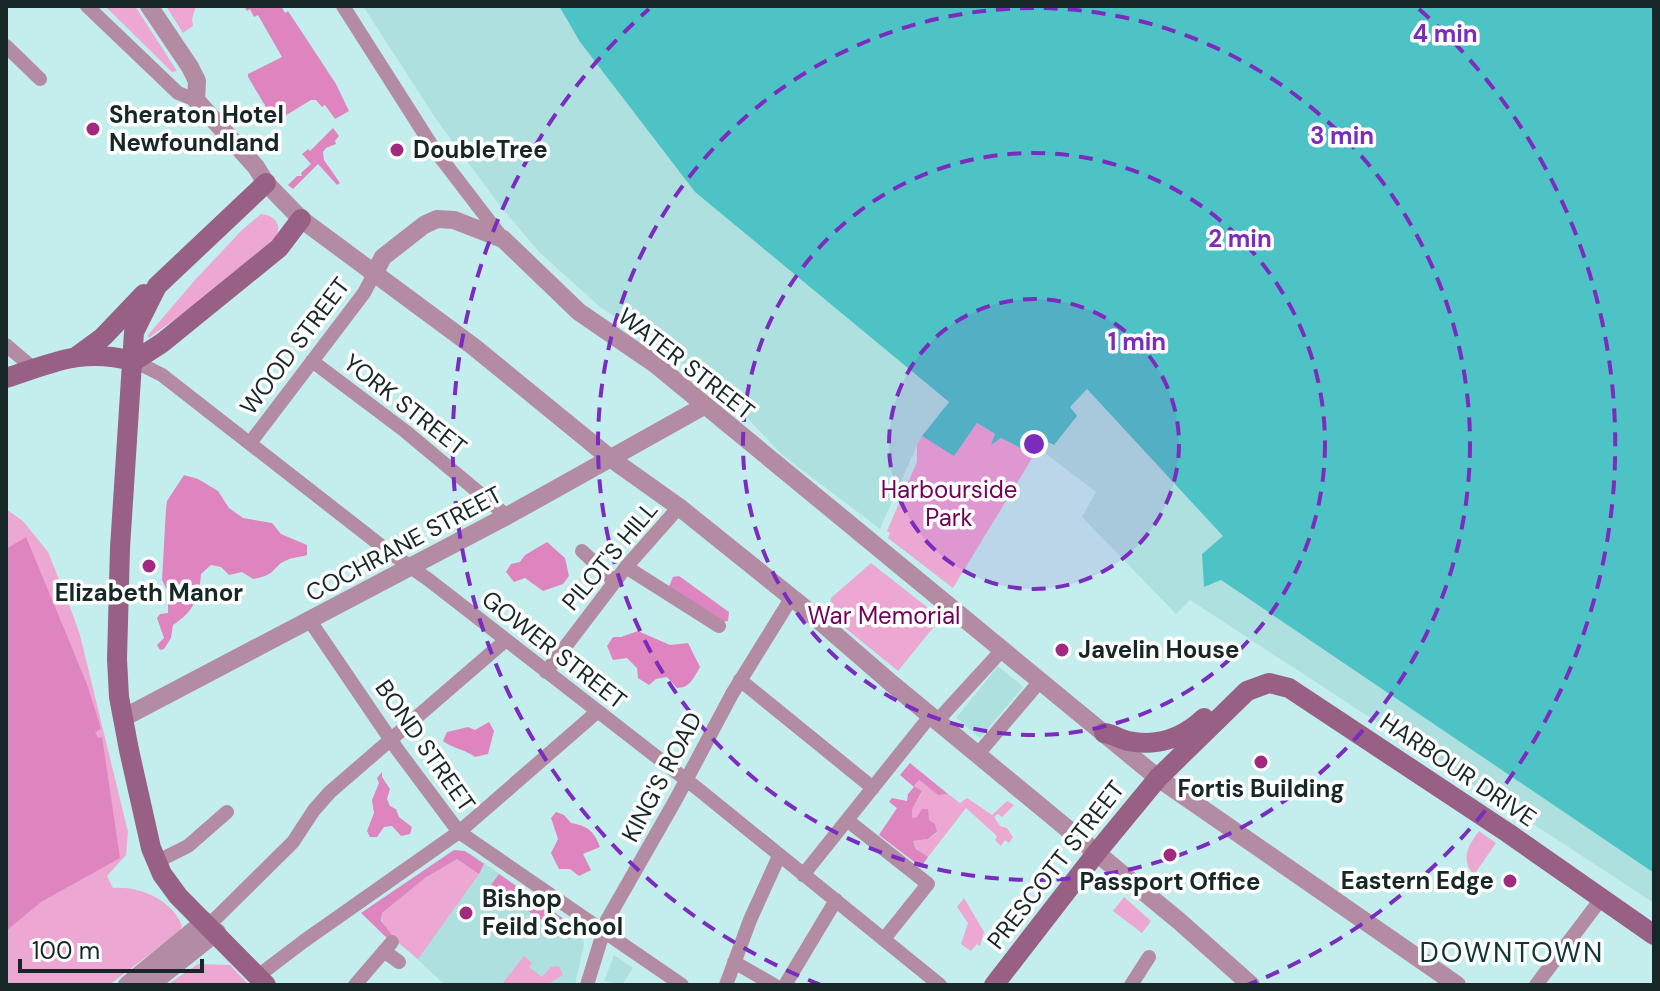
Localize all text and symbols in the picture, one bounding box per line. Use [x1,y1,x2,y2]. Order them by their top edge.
text: 4 min [1412,18,1478,49]
place label: Sheraton Hotel Newfoundland [109,99,284,158]
marker: Sheraton Hotel Newfoundland [84,120,102,138]
text: 3 min [1310,120,1374,151]
place label: DoubleTree [413,134,548,165]
marker: DoubleTree [388,141,406,159]
text: 2 min [1208,223,1272,254]
street label: WOOD STREET [233,271,356,421]
street label: WATER STREET [612,301,761,427]
text: 1 min [1108,326,1166,357]
street label: YORK STREET [338,347,473,462]
centre of rings [1020,430,1048,458]
park label: Harbourside Park [881,474,1017,533]
street label: COCHRANE STREET [300,479,507,608]
street label: PILOT'S HILL [555,495,664,617]
marker: Elizabeth Manor [140,557,158,575]
place label: Elizabeth Manor [55,577,243,608]
street label: GOWER STREET [476,583,633,716]
park label: War Memorial [808,600,960,631]
place label: Javelin House [1078,634,1239,665]
marker: Javelin House [1053,641,1071,659]
street label: BOND STREET [368,674,482,818]
street label: HARBOUR DRIVE [1374,706,1542,833]
street label: KING'S ROAD [614,707,709,847]
marker: Fortis Building [1252,753,1270,771]
place label: Fortis Building [1177,773,1345,804]
street label: PRESCOTT STREET [980,774,1131,955]
marker: Passport Office [1161,846,1179,864]
place label: Eastern Edge [1341,865,1494,896]
place label: Passport Office [1079,866,1261,897]
marker: Eastern Edge [1501,872,1519,890]
place label: Bishop Feild School [482,883,623,942]
marker: Bishop Feild School [457,904,475,922]
scale bar [20,923,202,973]
district label: DOWNTOWN [1420,934,1604,971]
text: 100 m [32,935,100,966]

